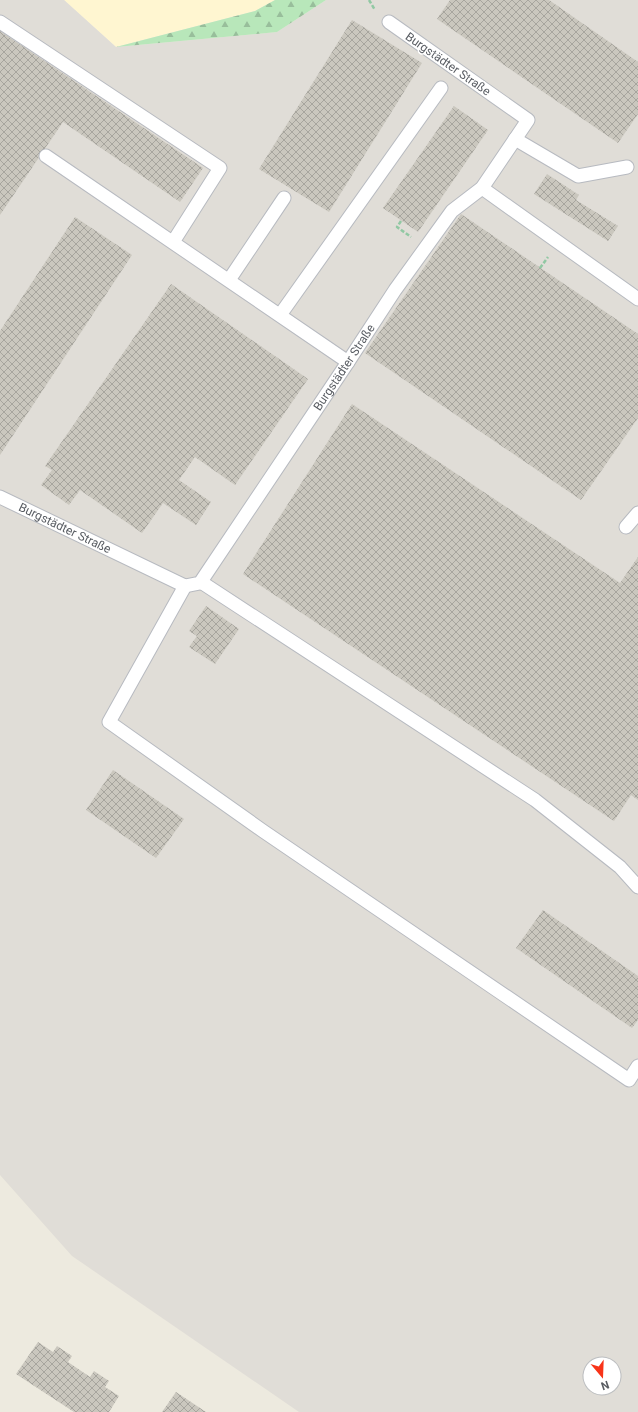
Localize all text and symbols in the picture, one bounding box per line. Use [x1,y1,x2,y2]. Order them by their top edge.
street label: Burgstädter Straße [403,29,493,99]
street label: Burgstädter Straße [311,322,378,413]
street label: Burgstädter Straße [17,500,113,556]
north arrow [582,1356,622,1396]
text: N [599,1378,611,1392]

